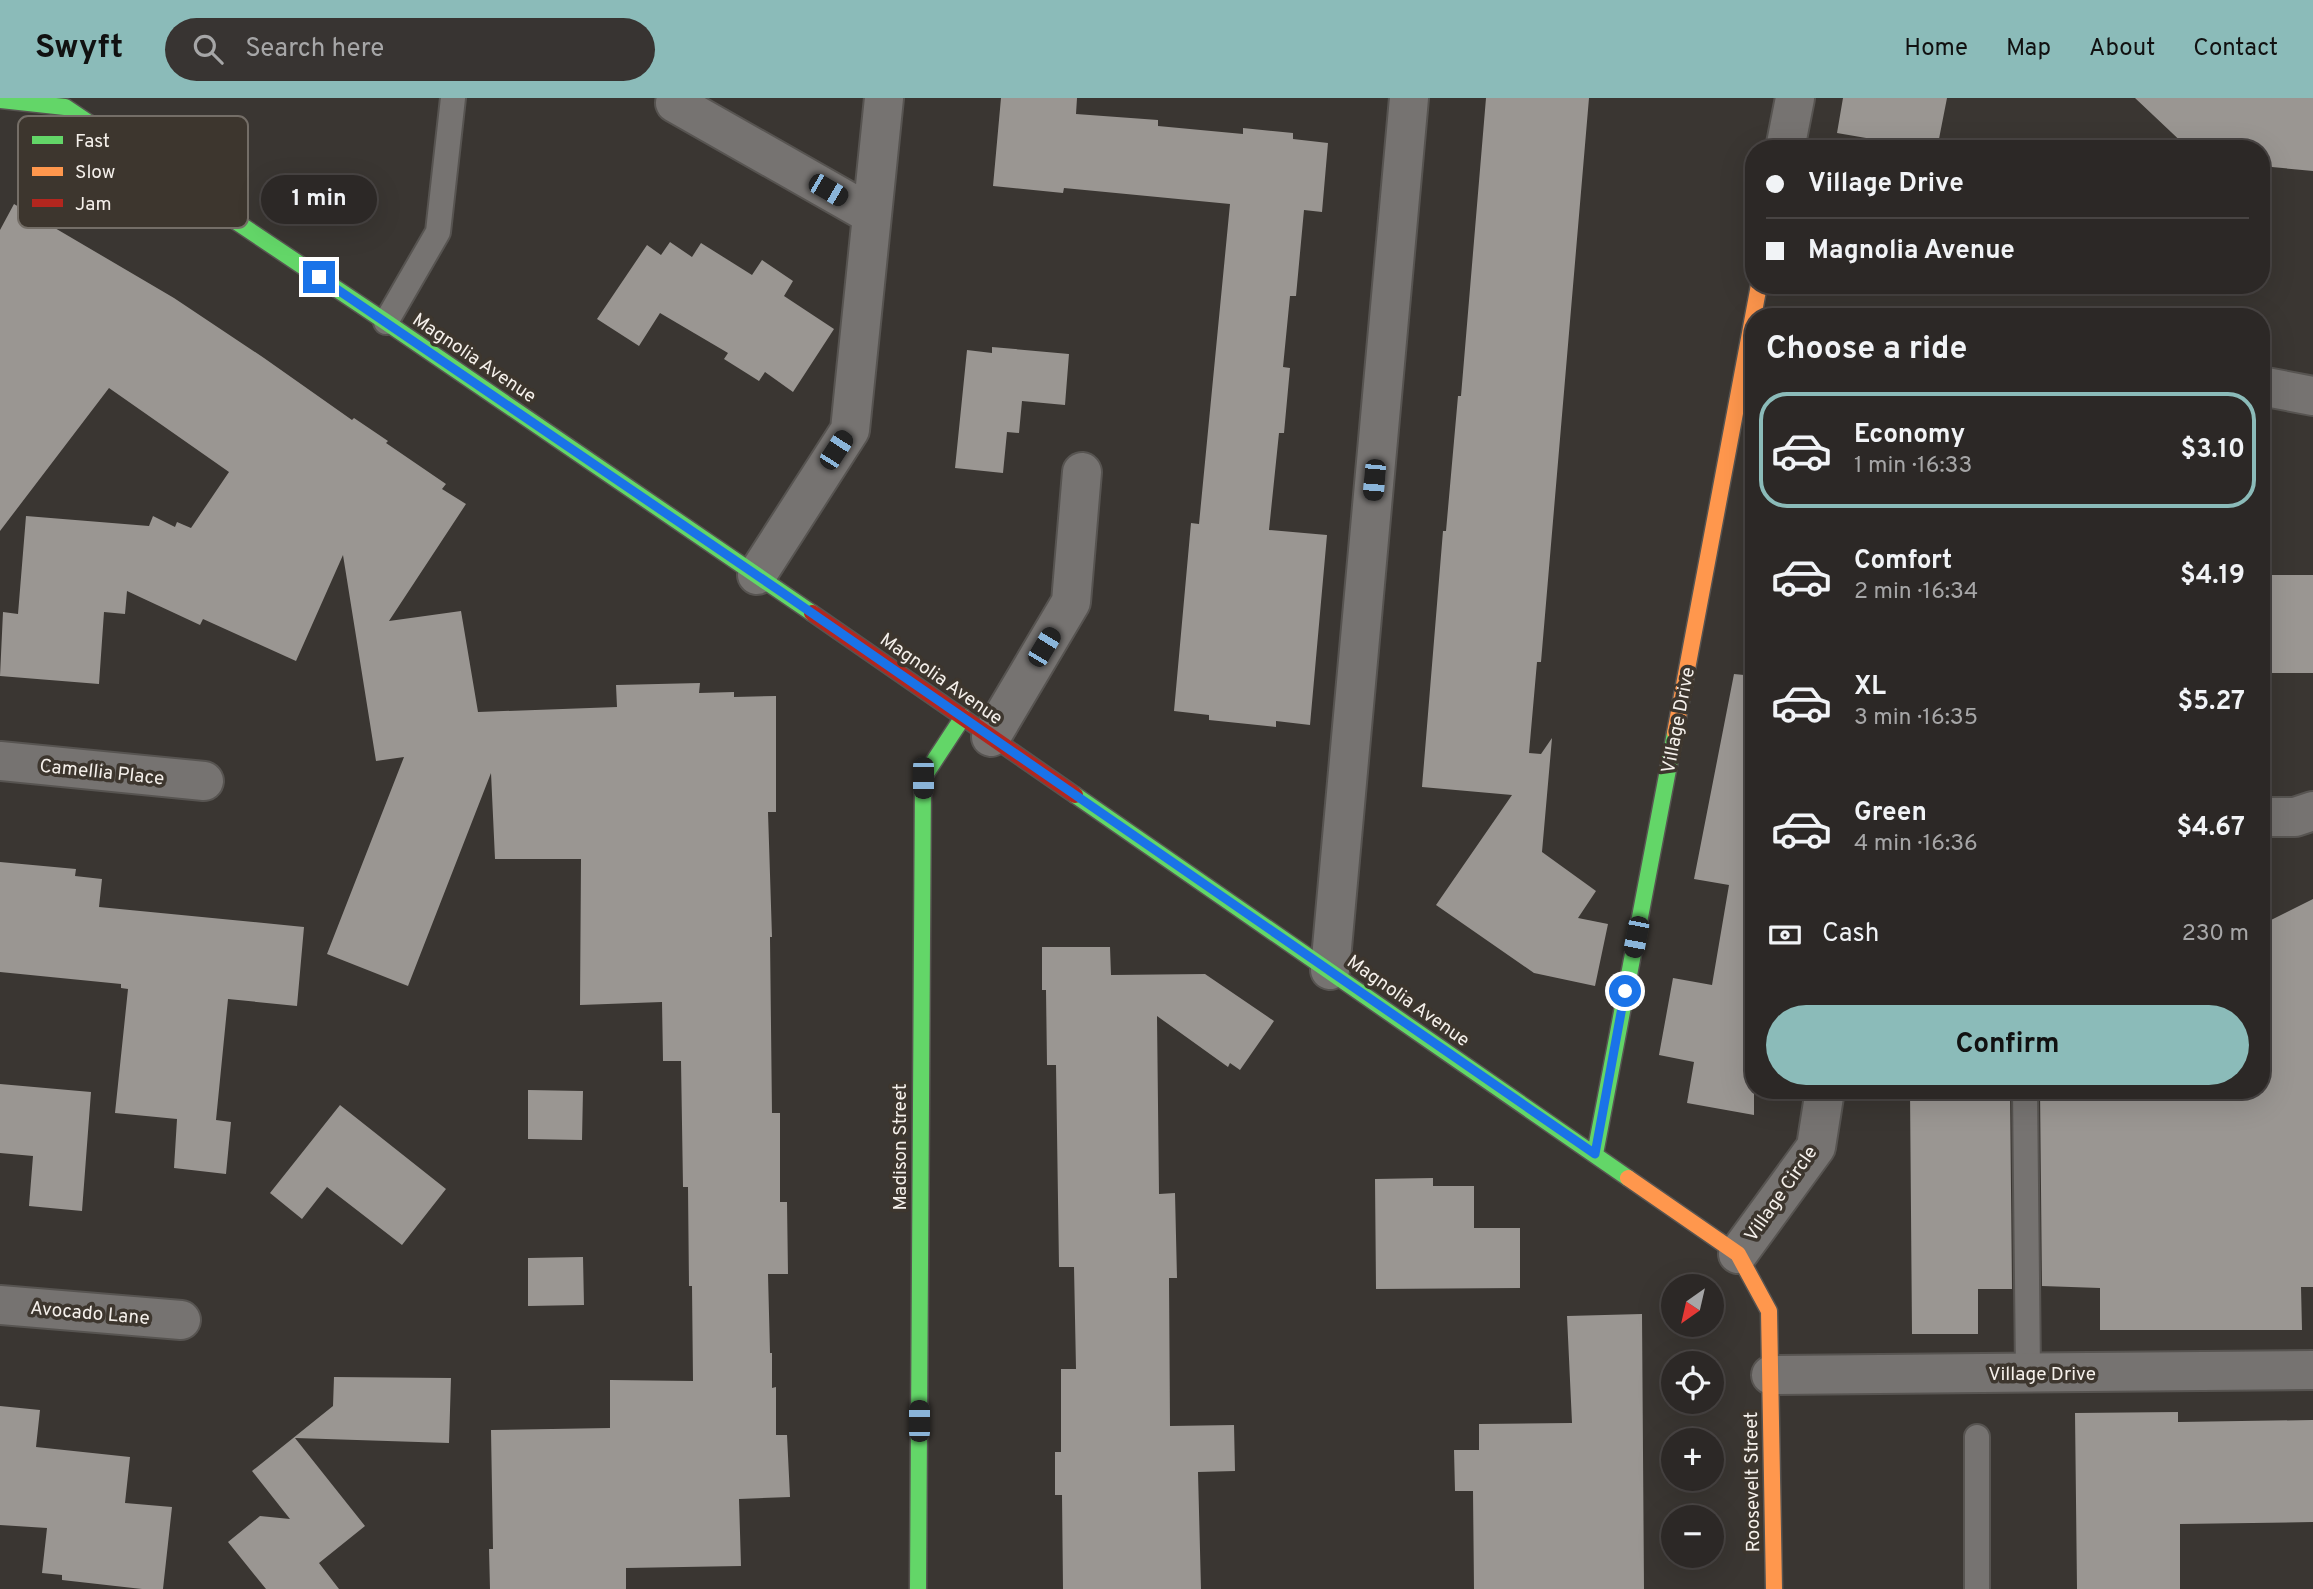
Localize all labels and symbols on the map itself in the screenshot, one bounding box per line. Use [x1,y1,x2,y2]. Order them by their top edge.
legend [18,116,248,228]
text: Fast [75,130,110,154]
text: Slow [75,161,115,185]
car [805,170,852,210]
callout: 1 min [261,176,377,225]
text: Jam [75,193,112,217]
route end [303,261,335,293]
street label: Magnolia Avenue [407,308,540,409]
car [816,427,857,473]
car [1362,458,1387,502]
car [1025,624,1064,670]
street label: Magnolia Avenue [875,628,1007,731]
street label: Village Drive [1657,665,1701,776]
street label: Camellia Place [38,754,165,791]
car [913,757,934,799]
car [1622,914,1651,960]
street label: Magnolia Avenue [1342,950,1474,1053]
route start [1609,975,1641,1007]
street label: Madison Street [889,1083,913,1211]
street label: Village Circle [1740,1142,1823,1247]
north arrow [1661,1274,1724,1337]
street label: Avocado Lane [29,1297,151,1331]
street label: Village Drive [1988,1363,2096,1387]
car [909,1400,930,1442]
street label: Roosevelt Street [1740,1411,1766,1553]

